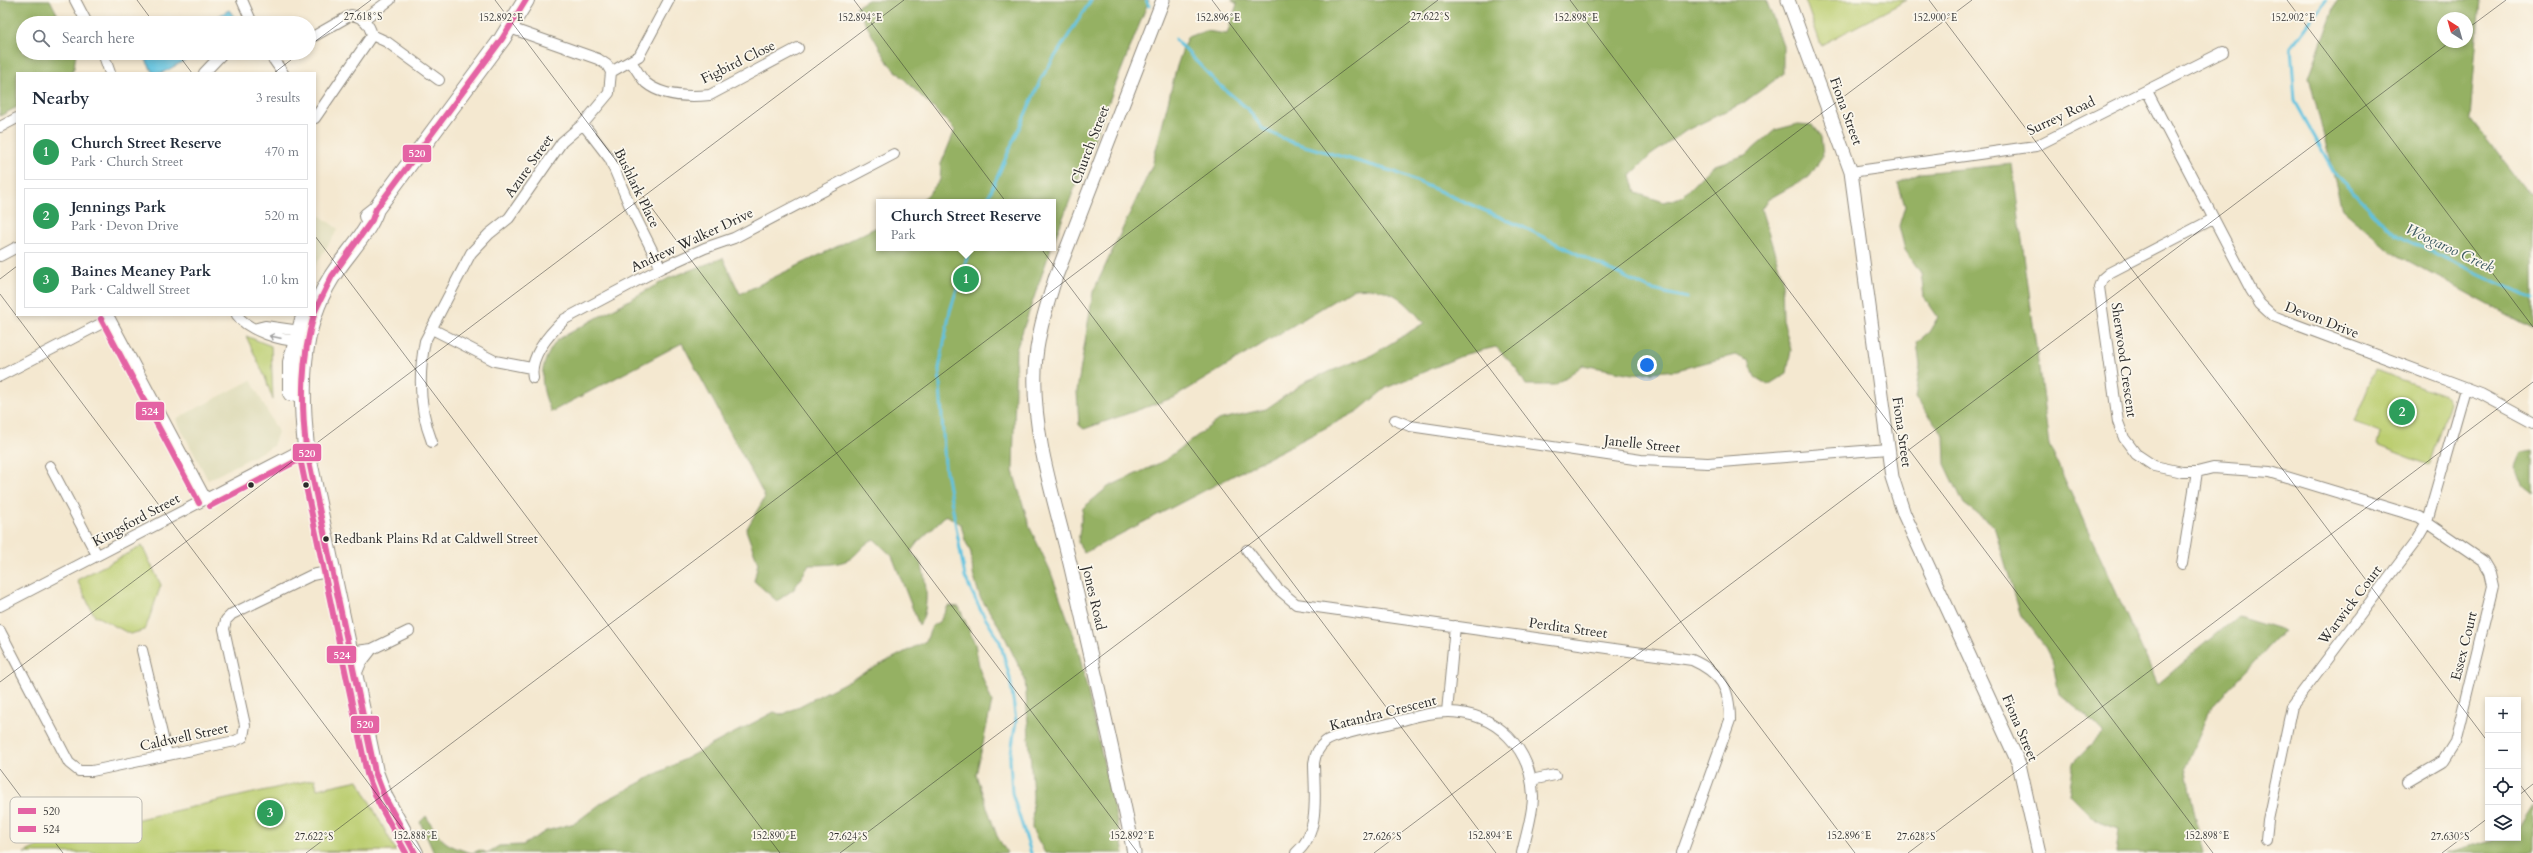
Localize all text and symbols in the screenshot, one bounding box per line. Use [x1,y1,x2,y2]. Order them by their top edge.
text: 27.618°S [344,10,382,24]
text: 27.622°S [1411,10,1449,24]
text: 152.892°E [479,11,523,25]
text: 152.894°E [838,11,882,25]
text: 152.896°E [1196,11,1240,25]
text: 152.898°E [1554,11,1598,25]
text: 152.900°E [1913,11,1957,25]
text: 152.902°E [2271,11,2315,25]
north arrow [2437,12,2473,48]
search box [16,16,316,60]
icon: search [30,27,52,49]
text: Search here [62,28,135,48]
street label: Figbird Close [698,36,778,88]
street label: Fiona Street [1825,74,1867,148]
text: Nearby [32,87,89,110]
text: 3 results [256,89,300,107]
street label: Surrey Road [2024,92,2099,140]
street label: Church Street [1066,102,1114,187]
street label: Azure Street [500,130,558,201]
text: Church Street Reserve [71,133,222,153]
text: 1 [43,143,49,161]
text: 470 m [265,143,299,161]
line badge: 520 [402,144,432,163]
street label: Bushlark Place [610,145,664,231]
text: 520 [409,146,426,161]
text: Park · Church Street [71,153,183,171]
text: Jennings Park [71,197,166,217]
popup [876,199,1056,251]
street label: Andrew Walker Drive [628,203,756,277]
text: Church Street Reserve [891,206,1041,226]
text: 2 [43,207,49,225]
text: 520 m [265,207,299,225]
text: Park · Devon Drive [71,217,179,235]
water label: Woogaroo Creek [2402,219,2498,278]
text: Park [891,226,916,244]
text: Baines Meaney Park [71,261,211,281]
pin: 1 [953,264,979,294]
text: 3 [43,271,49,289]
text: 1.0 km [261,271,299,289]
text: Park · Caldwell Street [71,281,190,299]
street label: Devon Drive [2282,297,2362,343]
street label: Sherwood Crescent [2107,301,2142,419]
one-way arrow [269,332,282,340]
your location [1637,355,1657,375]
street label: Fiona Street [1888,396,1916,469]
pin: 2 [2389,397,2415,427]
line badge: 524 [135,401,165,421]
text: 524 [142,404,159,419]
street label: Janelle Street [1601,430,1681,457]
line badge: 520 [292,443,322,462]
text: 520 [299,446,316,461]
unlabelled marker [246,480,256,490]
unlabelled marker [301,480,311,490]
street label: Kingsford Street [89,489,184,551]
place label: Redbank Plains Rd at Caldwell Street [334,530,538,548]
marker: Redbank Plains Rd at Caldwell Street [321,534,331,544]
street label: Warwick Court [2313,561,2386,649]
street label: Jones Road [1077,562,1111,633]
street label: Essex Court [2446,609,2482,683]
street label: Perdita Street [1528,613,1609,643]
line badge: 524 [326,645,357,664]
text: 524 [334,648,351,663]
street label: Katandra Crescent [1328,690,1439,735]
street label: Fiona Street [1997,692,2043,765]
map controls [2485,697,2521,841]
button: + [2485,697,2521,733]
line badge: 520 [350,715,380,734]
text: 520 [357,717,374,732]
street label: Caldwell Street [138,718,231,756]
button: − [2485,733,2521,769]
button: locate [2485,769,2521,805]
legend [10,797,142,843]
pin: 3 [257,798,283,828]
text: 520 [43,804,60,819]
button: layers [2485,805,2521,841]
text: 524 [43,822,60,837]
text: 152.888°E [393,829,437,843]
text: 152.890°E [752,829,796,843]
text: 152.892°E [1110,829,1154,843]
text: 152.894°E [1468,829,1512,843]
text: 152.896°E [1827,829,1871,843]
text: 152.898°E [2185,829,2229,843]
text: 27.622°S [295,830,333,844]
text: 27.624°S [829,830,867,844]
text: 27.626°S [1363,830,1401,844]
text: 27.628°S [1897,830,1935,844]
text: 27.630°S [2431,830,2469,844]

